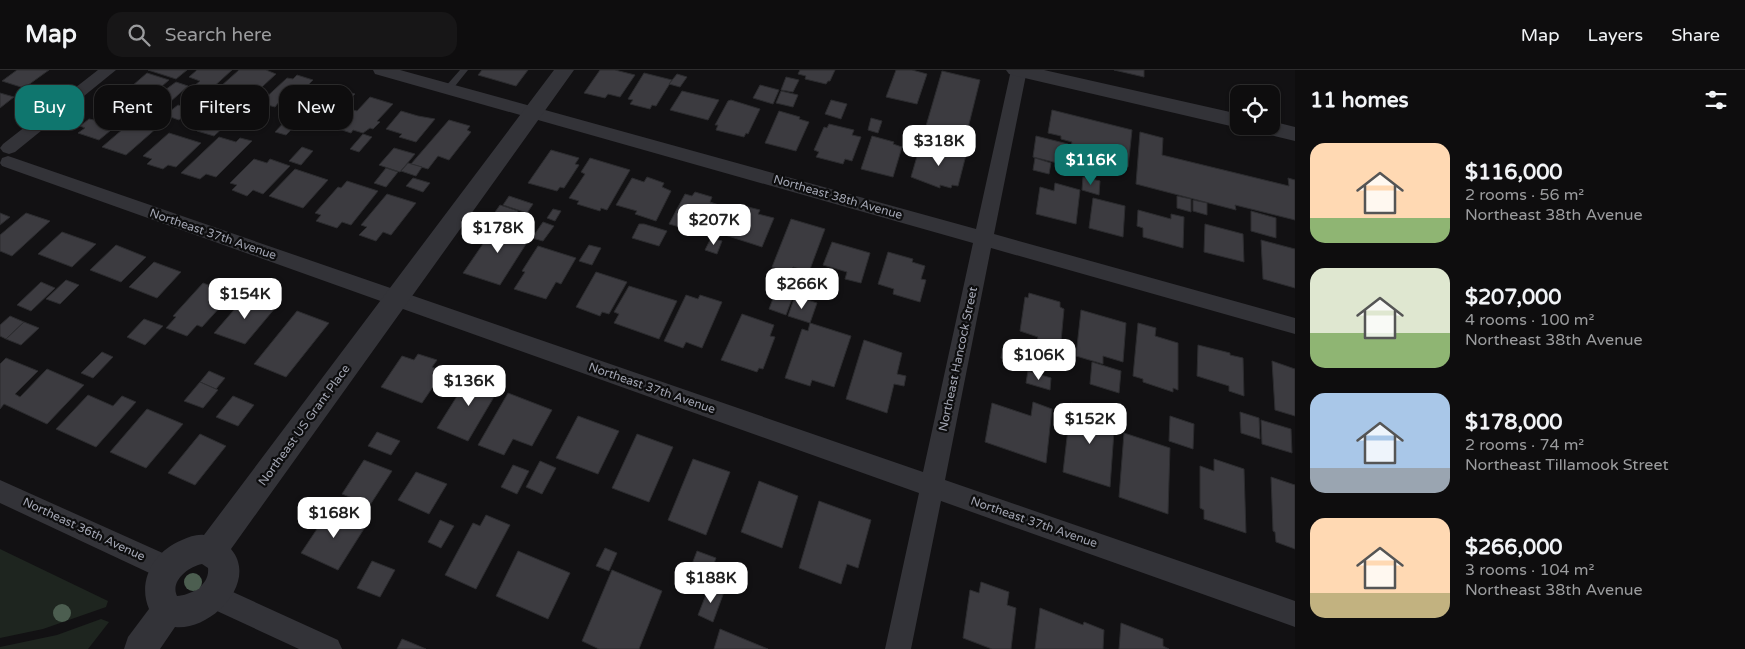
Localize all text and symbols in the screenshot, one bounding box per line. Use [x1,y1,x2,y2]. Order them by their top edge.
search box [107,12,457,57]
text: Map [25,20,77,49]
icon: search [125,21,153,49]
text: Search here [165,24,272,46]
text: Map [1521,24,1560,46]
text: Layers [1588,24,1643,46]
text: Share [1671,24,1720,46]
chip: Buy [15,85,84,130]
chip: Rent [94,85,171,130]
chip: Filters [181,85,269,130]
chip: New [279,85,353,130]
map controls [1230,85,1280,135]
button: locate [1230,85,1280,135]
icon: filters [1702,86,1730,114]
text: 11 homes [1310,88,1409,113]
pin: $318K [904,124,974,167]
text: $318K [914,131,964,151]
pin: $116K [1056,144,1126,186]
text: $116K [1066,150,1116,170]
text: $116,000 [1465,160,1563,185]
icon: home [1350,163,1410,223]
street label: Northeast 38th Avenue [772,172,904,222]
text: 2 rooms · 56 m² [1465,185,1584,205]
pin: $207K [679,204,749,246]
text: Northeast 38th Avenue [1465,205,1643,225]
street label: Northeast 37th Avenue [148,206,278,262]
text: $207K [689,210,739,230]
pin: $178K [463,212,533,254]
text: $178K [473,218,523,238]
pin: $266K [767,268,837,310]
text: $266K [777,274,827,294]
pin: $154K [210,278,280,320]
text: $154K [220,284,270,304]
street label: Northeast Hancock Street [936,285,980,433]
text: $207,000 [1465,285,1561,310]
icon: home [1350,288,1410,348]
text: 4 rooms · 100 m² [1465,310,1594,330]
text: Northeast 38th Avenue [1465,330,1643,350]
pin: $106K [1004,338,1074,381]
text: $106K [1014,345,1064,365]
street label: Northeast 37th Avenue [587,360,717,416]
street label: Northeast US Grant Place [255,362,353,488]
pin: $136K [434,364,504,407]
text: $136K [444,371,494,391]
pin: $152K [1055,402,1125,445]
text: $152K [1065,409,1115,429]
text: $178,000 [1465,410,1563,435]
icon: home [1350,413,1410,473]
text: 2 rooms · 74 m² [1465,435,1584,455]
text: Northeast Tillamook Street [1465,455,1669,475]
street label: Northeast 36th Avenue [21,494,148,564]
street label: Northeast 37th Avenue [969,494,1099,550]
pin: $168K [299,496,369,539]
text: $168K [309,503,359,523]
text: $266,000 [1465,535,1563,560]
icon: home [1350,538,1410,598]
text: 3 rooms · 104 m² [1465,560,1594,580]
pin: $188K [676,562,746,604]
text: $188K [686,568,736,588]
text: Northeast 38th Avenue [1465,580,1643,600]

